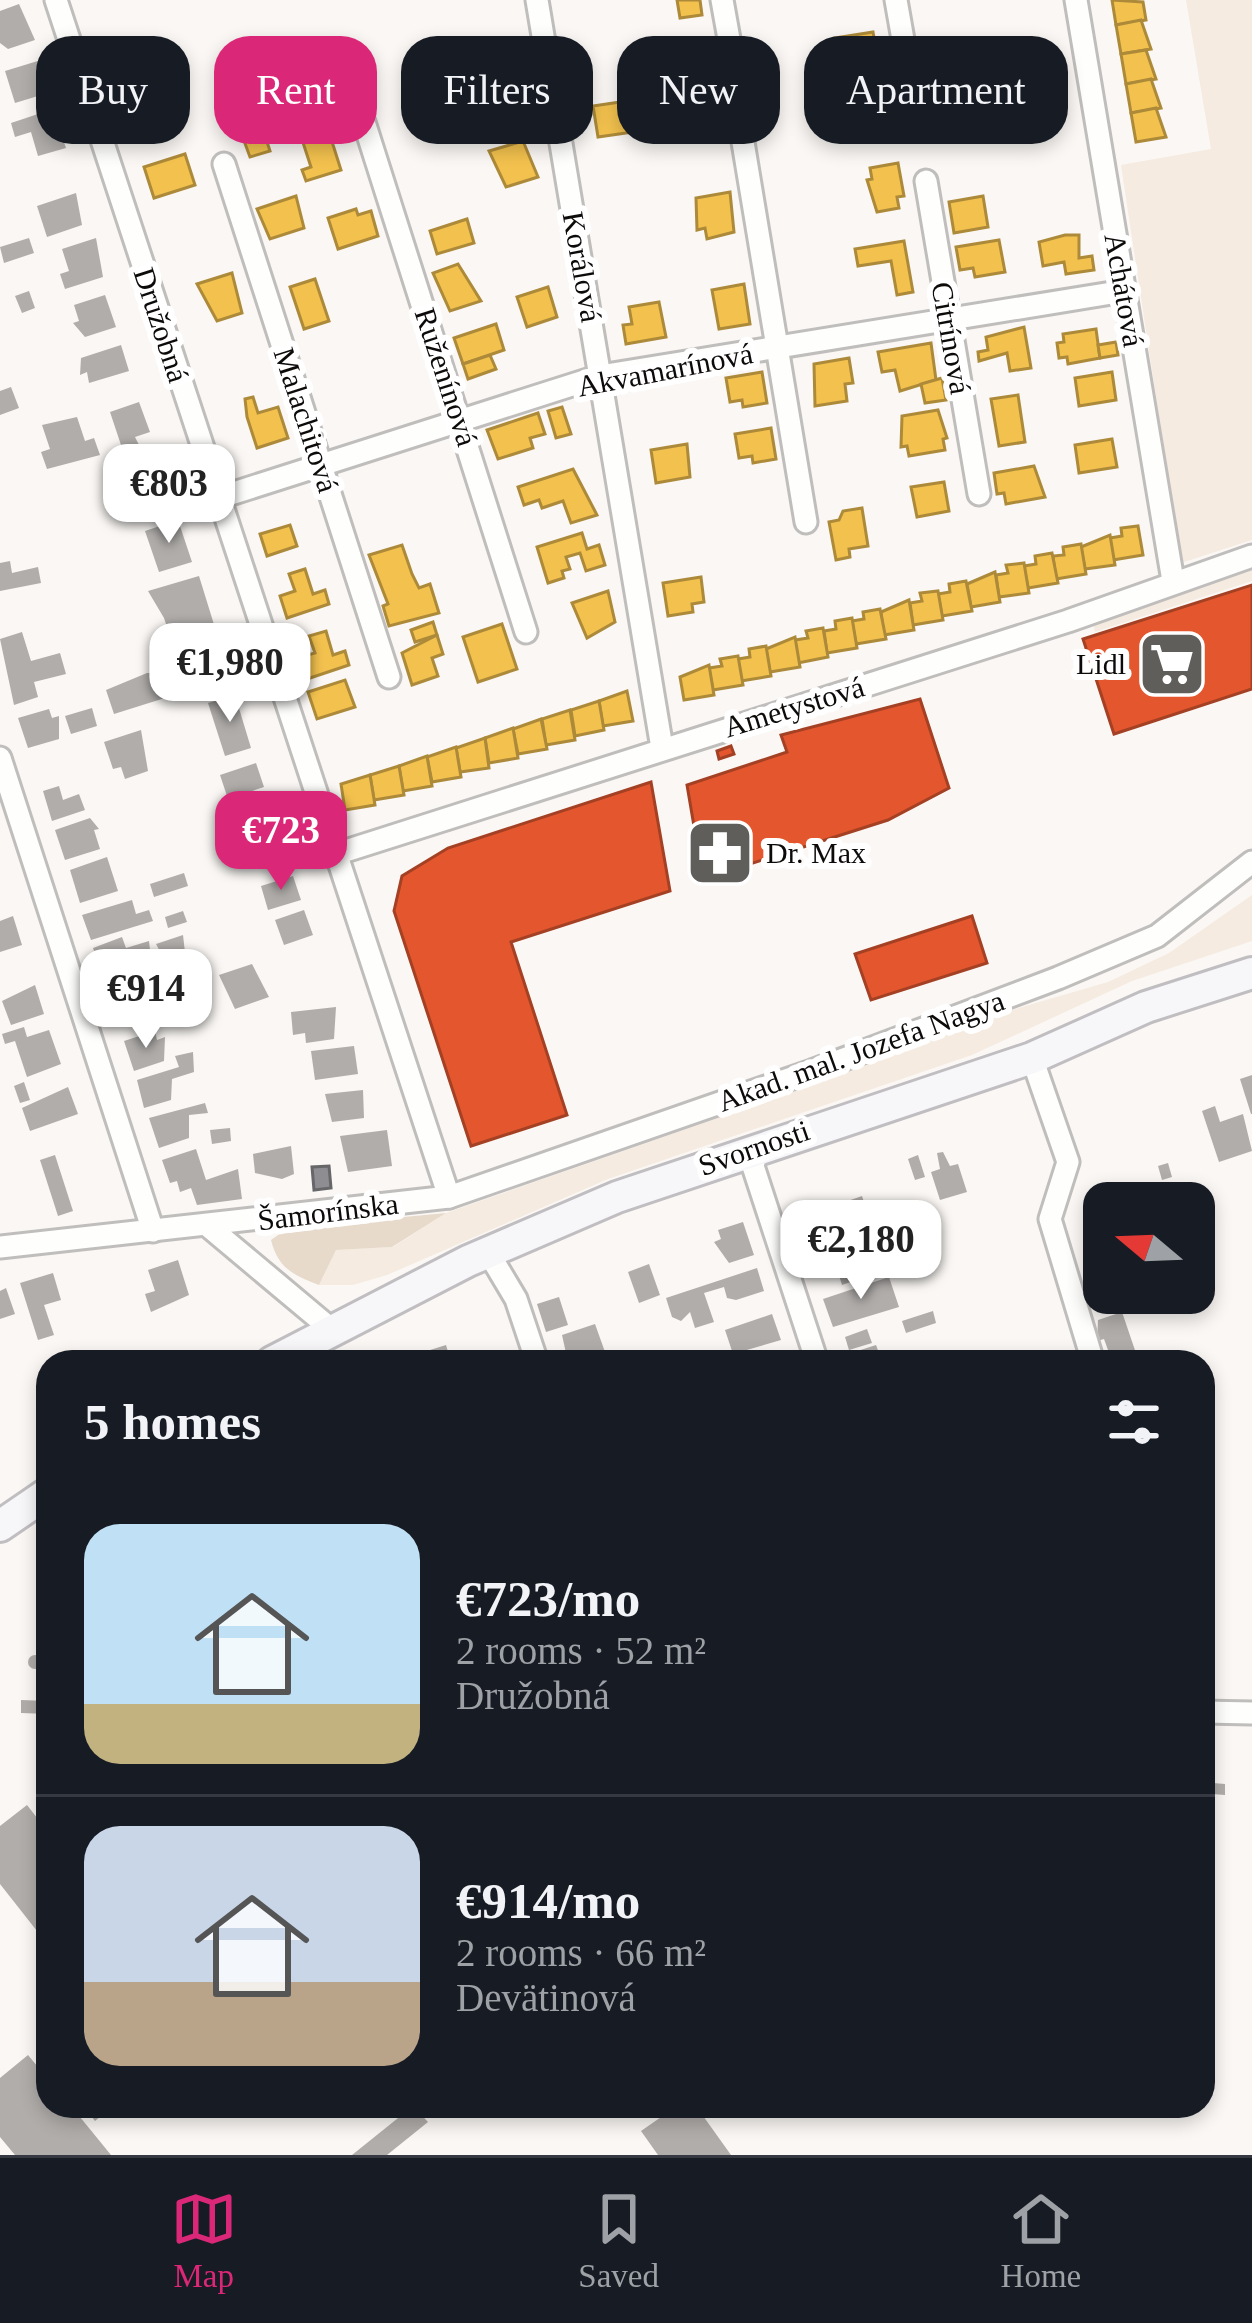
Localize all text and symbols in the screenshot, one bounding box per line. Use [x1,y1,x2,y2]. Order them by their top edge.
chip: Buy [36,36,190,144]
chip: Rent [214,36,377,144]
chip: Filters [401,36,593,144]
chip: New [617,36,780,144]
chip: Apartment [804,36,1068,144]
street label: Korálová [557,209,608,325]
street label: Achátová [1098,230,1151,349]
street label: Družobná [128,263,195,386]
street label: Citrínová [925,279,978,397]
street label: Ruženínová [409,304,484,450]
street label: Akvamarínová [574,336,756,403]
street label: Malachitová [268,343,345,496]
pin: €803 [98,444,240,546]
text: €803 [130,461,208,504]
pin: €1,980 [132,623,328,725]
supermarket icon: Lidl [1137,629,1207,699]
text: €1,980 [176,640,284,683]
place label: Lidl [1076,647,1126,680]
street label: Ametystová [720,670,868,743]
pin: €723 [210,791,352,893]
text: €723 [242,808,320,851]
pharmacy icon: Dr. Max [685,818,755,888]
place label: Dr. Max [766,836,866,869]
pin: €914 [75,949,217,1051]
text: €914 [107,966,185,1009]
street label: Akad. mal. Jozefa Nagya [713,983,1009,1118]
street label: Svornosti [694,1113,814,1182]
north arrow [1083,1182,1215,1314]
map controls [1083,1182,1215,1314]
street label: Šamorínska [256,1186,400,1237]
pin: €2,180 [763,1200,959,1302]
text: €2,180 [807,1217,915,1260]
icon: filters [1101,1389,1167,1455]
text: 5 homes [84,1394,261,1450]
text: €723/mo [456,1571,640,1627]
icon: home [180,1572,324,1716]
text: 2 rooms · 52 m² [456,1629,706,1672]
text: Družobná [456,1674,610,1717]
text: €914/mo [456,1873,640,1929]
icon: home [180,1874,324,2018]
text: 2 rooms · 66 m² [456,1931,706,1974]
text: Devätinová [456,1976,636,2019]
tab: Map [171,2186,237,2295]
tab: Saved [578,2186,659,2295]
tab: Home [1001,2186,1081,2295]

